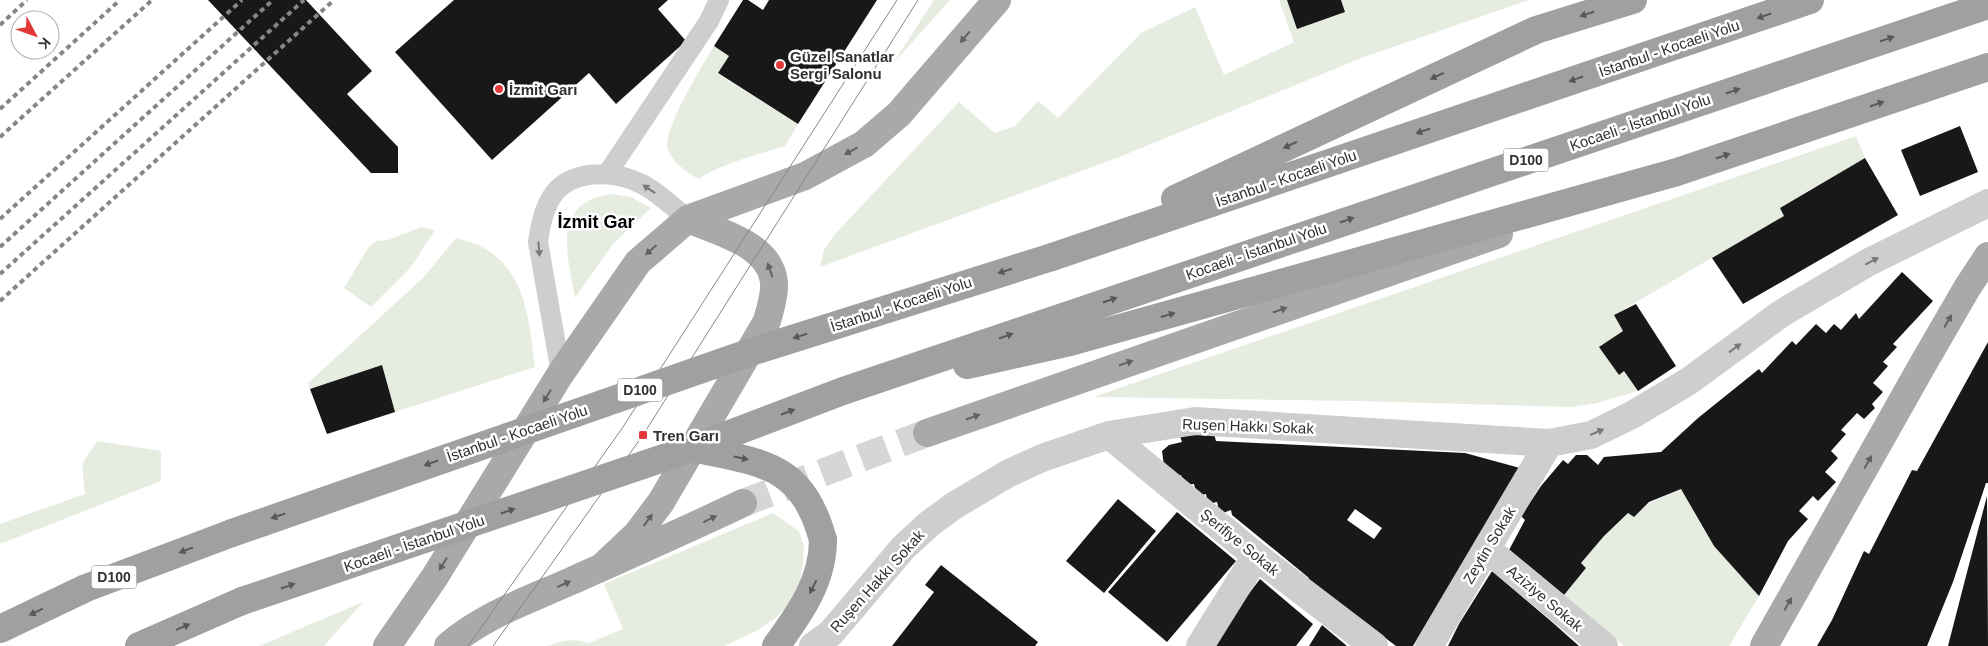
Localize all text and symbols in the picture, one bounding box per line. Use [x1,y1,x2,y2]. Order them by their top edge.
north arrow [10,10,60,60]
one-way arrow [1579,11,1594,19]
one-way arrow [1756,12,1771,20]
street label: İstanbul - Kocaeli Yolu [1596,16,1742,80]
one-way arrow [960,30,971,43]
text: K [35,34,54,53]
one-way arrow [1880,35,1895,42]
place label: Güzel Sanatlar Sergi Salonu [790,48,894,82]
marker: Güzel Sanatlar Sergi Salonu [774,59,786,71]
one-way arrow [1430,72,1444,80]
one-way arrow [1569,76,1584,83]
place label: İzmit Garı [509,81,577,98]
marker: İzmit Garı [493,83,505,95]
one-way arrow [1726,86,1741,94]
street label: Kocaeli - İstanbul Yolu [1567,90,1713,154]
one-way arrow [1870,100,1885,108]
one-way arrow [1415,128,1430,135]
one-way arrow [1283,141,1297,149]
street label: İstanbul - Kocaeli Yolu [1213,146,1359,210]
one-way arrow [844,147,858,155]
road number: D100 [1504,148,1548,172]
one-way arrow [1716,152,1731,160]
one-way arrow [642,184,656,194]
district label: İzmit Gar [557,212,635,232]
one-way arrow [1340,216,1355,224]
street label: Kocaeli - İstanbul Yolu [1183,219,1329,283]
one-way arrow [535,242,543,258]
one-way arrow [645,244,657,256]
one-way arrow [1865,257,1879,265]
one-way arrow [766,262,774,277]
one-way arrow [997,268,1012,276]
street label: İstanbul - Kocaeli Yolu [828,273,974,335]
one-way arrow [1103,296,1118,304]
one-way arrow [1272,306,1287,313]
one-way arrow [1160,311,1175,319]
one-way arrow [1943,314,1952,327]
one-way arrow [998,331,1013,339]
one-way arrow [792,333,807,341]
one-way arrow [1728,343,1742,353]
one-way arrow [1119,359,1134,366]
road number: D100 [618,378,662,402]
one-way arrow [542,390,551,403]
street label: İstanbul - Kocaeli Yolu [444,401,590,465]
one-way arrow [781,408,796,416]
one-way arrow [965,412,980,420]
street label: Ruşen Hakkı Sokak [1182,415,1315,437]
place label: Tren Garı [653,427,719,444]
one-way arrow [1590,428,1604,436]
marker: Tren Garı [637,429,649,441]
one-way arrow [734,454,749,462]
one-way arrow [1863,455,1872,469]
one-way arrow [423,459,438,467]
street label: Zeytin Sokak [1459,503,1519,587]
street label: Şerifiye Sokak [1197,505,1283,579]
one-way arrow [501,507,516,514]
street label: Kocaeli - İstanbul Yolu [341,511,487,575]
one-way arrow [270,513,285,521]
one-way arrow [642,514,653,527]
one-way arrow [703,514,717,522]
street label: Ruşen Hakkı Sokak [827,526,928,636]
one-way arrow [178,546,193,554]
one-way arrow [438,558,447,571]
street label: Aziziye Sokak [1504,561,1587,635]
road number: D100 [92,566,136,588]
one-way arrow [557,579,571,587]
one-way arrow [809,579,817,594]
one-way arrow [281,581,296,589]
one-way arrow [1784,596,1792,611]
one-way arrow [29,608,43,616]
one-way arrow [176,622,191,630]

